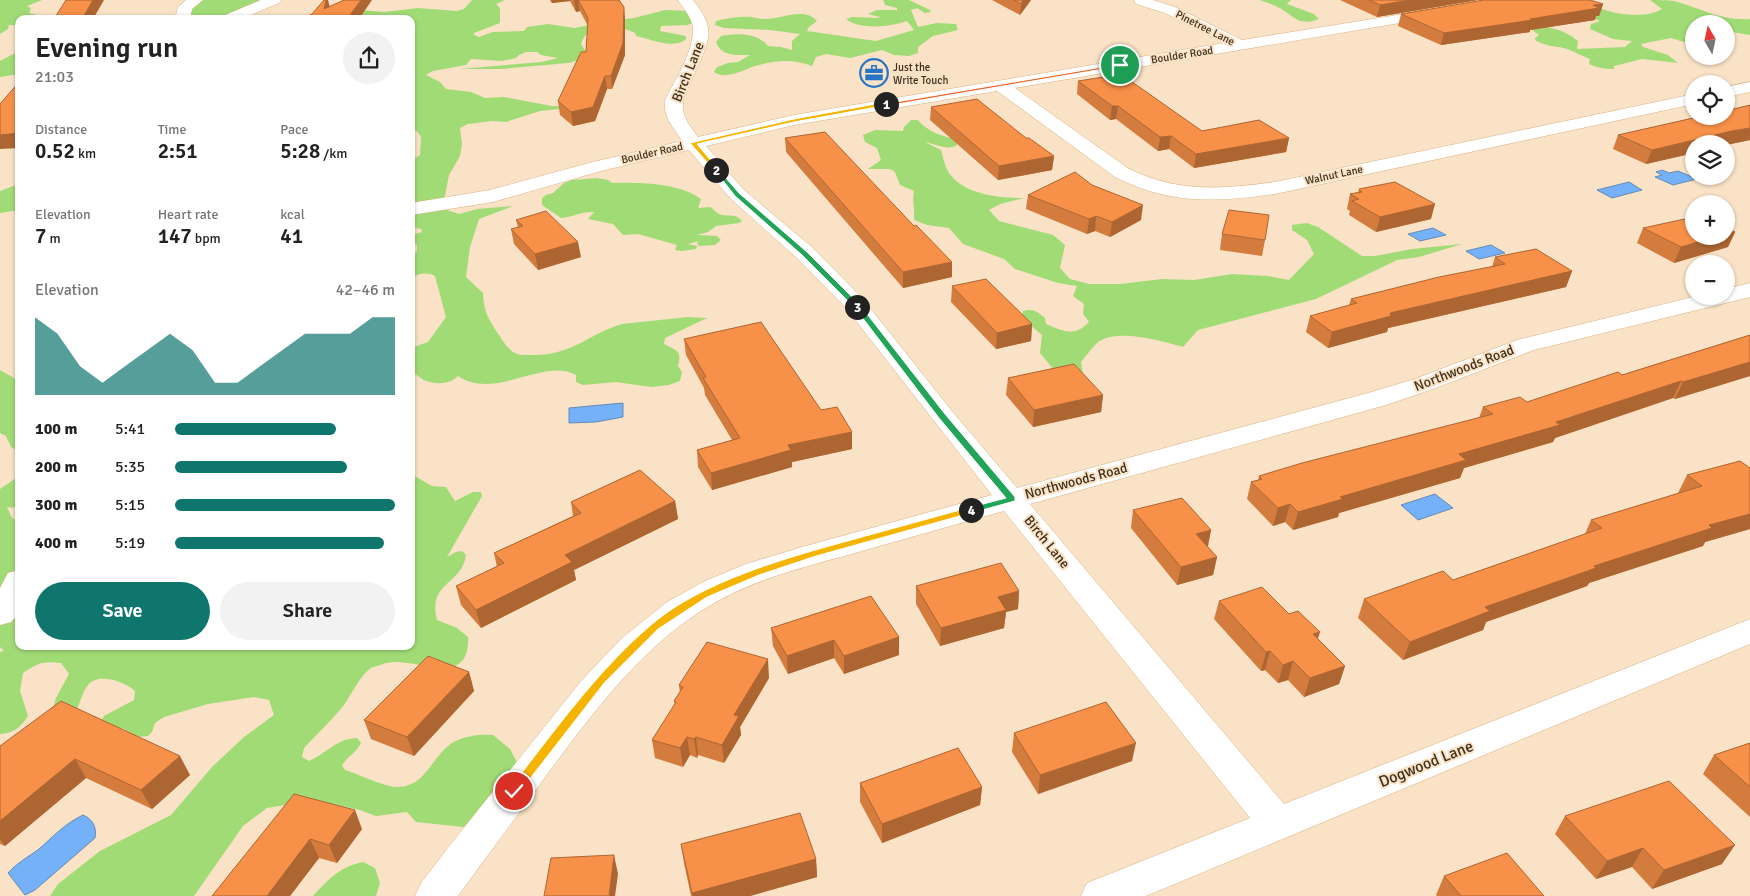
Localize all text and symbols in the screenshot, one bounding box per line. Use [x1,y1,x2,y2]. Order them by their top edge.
street label: Pinetree Lane [1173,8,1237,48]
north arrow [1685,15,1735,65]
map controls [1685,15,1735,305]
text: Evening run [35,31,178,65]
button: share [343,32,395,84]
street label: Birch Lane [668,39,708,105]
pin [1099,44,1141,86]
street label: Boulder Road [1150,44,1214,66]
icon: arrive [1106,51,1134,79]
office icon: Just the Write Touch [859,58,889,88]
place label: Just the Write Touch [893,61,948,87]
text: 21:03 [35,67,74,87]
button: locate [1685,75,1735,125]
pin: 1 [874,92,898,116]
text: 1 [883,96,890,113]
text: Distance [35,121,87,138]
text: Time [158,121,187,138]
text: Pace [280,121,309,138]
button: layers [1685,135,1735,185]
text: 0.52 [35,138,75,164]
text: 2:51 [158,138,198,164]
text: 5:28 [280,138,320,164]
street label: Boulder Road [620,140,684,166]
text: km [75,145,96,162]
text: /km [320,145,347,162]
pin: 2 [704,158,728,182]
text: 2 [713,162,720,179]
street label: Walnut Lane [1304,163,1364,187]
button: + [1685,195,1735,245]
text: Elevation [35,206,91,223]
text: Heart rate [158,206,218,223]
text: kcal [280,206,305,223]
text: 7 [35,223,46,249]
text: 147 [158,223,192,249]
text: 41 [280,223,303,249]
text: m [46,230,61,247]
text: bpm [192,230,221,247]
button: − [1685,255,1735,305]
text: Elevation [35,280,99,300]
text: 42–46 m [336,280,395,300]
pin: 3 [844,294,870,320]
text: 3 [854,299,861,316]
street label: Northwoods Road [1412,341,1516,395]
text: 100 m [35,419,77,439]
text: 5:41 [115,419,145,439]
text: 200 m [35,457,77,477]
text: 5:35 [115,457,145,477]
street label: Northwoods Road [1023,459,1129,503]
text: 300 m [35,495,77,515]
text: 5:15 [115,495,145,515]
pin: 4 [958,498,984,522]
text: 4 [968,502,975,519]
street label: Birch Lane [1020,512,1074,572]
text: 400 m [35,533,77,553]
text: 5:19 [115,533,145,553]
button: Save [35,582,210,640]
button: Share [220,582,395,640]
street label: Dogwood Lane [1376,736,1476,792]
pin [493,770,535,812]
icon: check [500,777,528,805]

